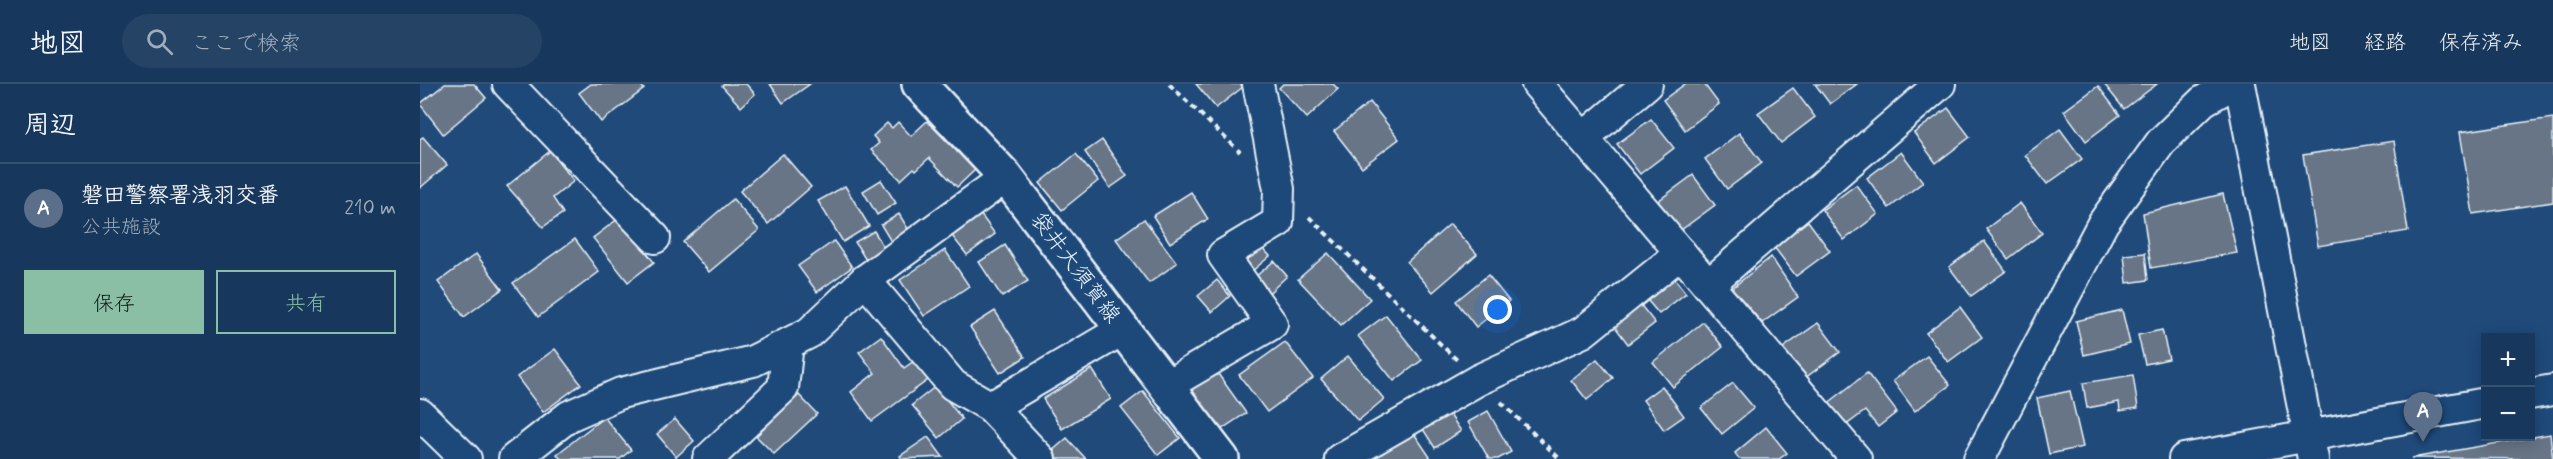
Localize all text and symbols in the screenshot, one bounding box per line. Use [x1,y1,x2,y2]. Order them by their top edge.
search box [122,14,542,68]
icon: search [143,25,176,58]
text: 地図 [30,26,86,63]
text: 地図 [2289,29,2331,57]
text: 経路 [2364,29,2406,57]
text: 保存済み [2439,29,2523,57]
text: ここで検索 [191,30,301,58]
text: 周辺 [24,109,76,143]
text: 磐田警察署浅羽交番 [81,182,279,210]
text: A [37,195,50,222]
text: 210 m [344,195,396,222]
street label: 袋井大須賀線 [1024,207,1126,329]
text: 公共施設 [81,214,161,241]
button: 保存 [24,270,204,334]
button: 共有 [216,270,396,334]
your location [1483,295,1512,324]
map controls [2481,333,2535,441]
button: + [2481,333,2535,387]
button: − [2481,387,2535,441]
pin: A [2404,392,2442,442]

